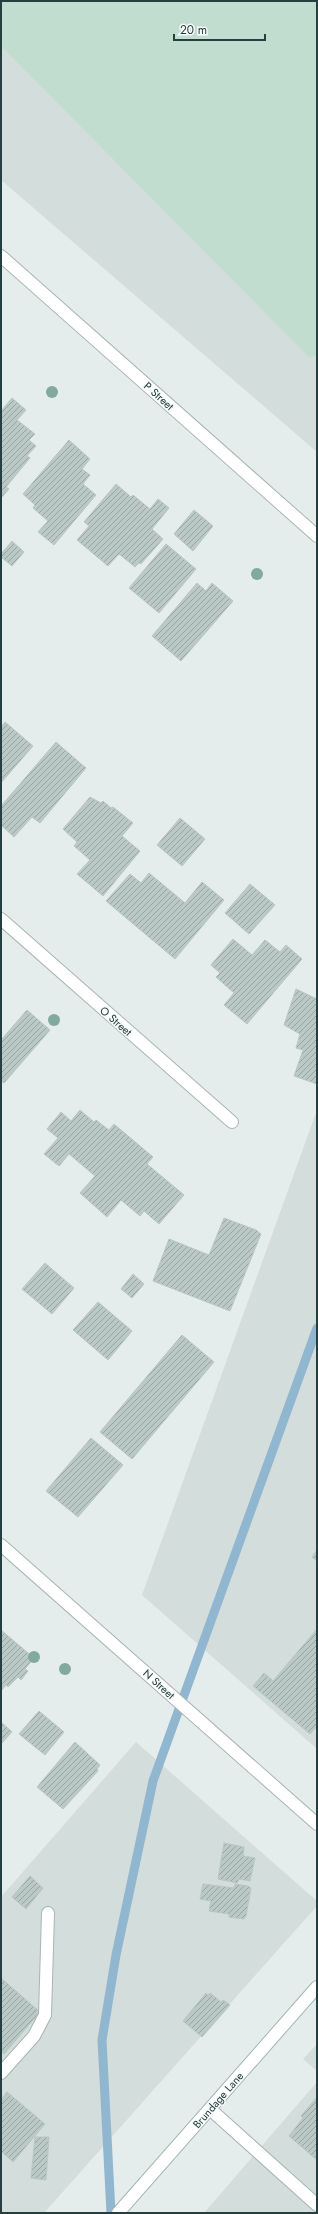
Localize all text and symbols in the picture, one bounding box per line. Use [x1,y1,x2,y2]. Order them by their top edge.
scale bar [174,16,265,42]
text: 20 m [180,21,207,39]
street label: P Street [140,378,178,414]
street label: O Street [96,1002,136,1040]
street label: N Street [139,1665,179,1703]
street label: Brundage Lane [189,2068,247,2132]

